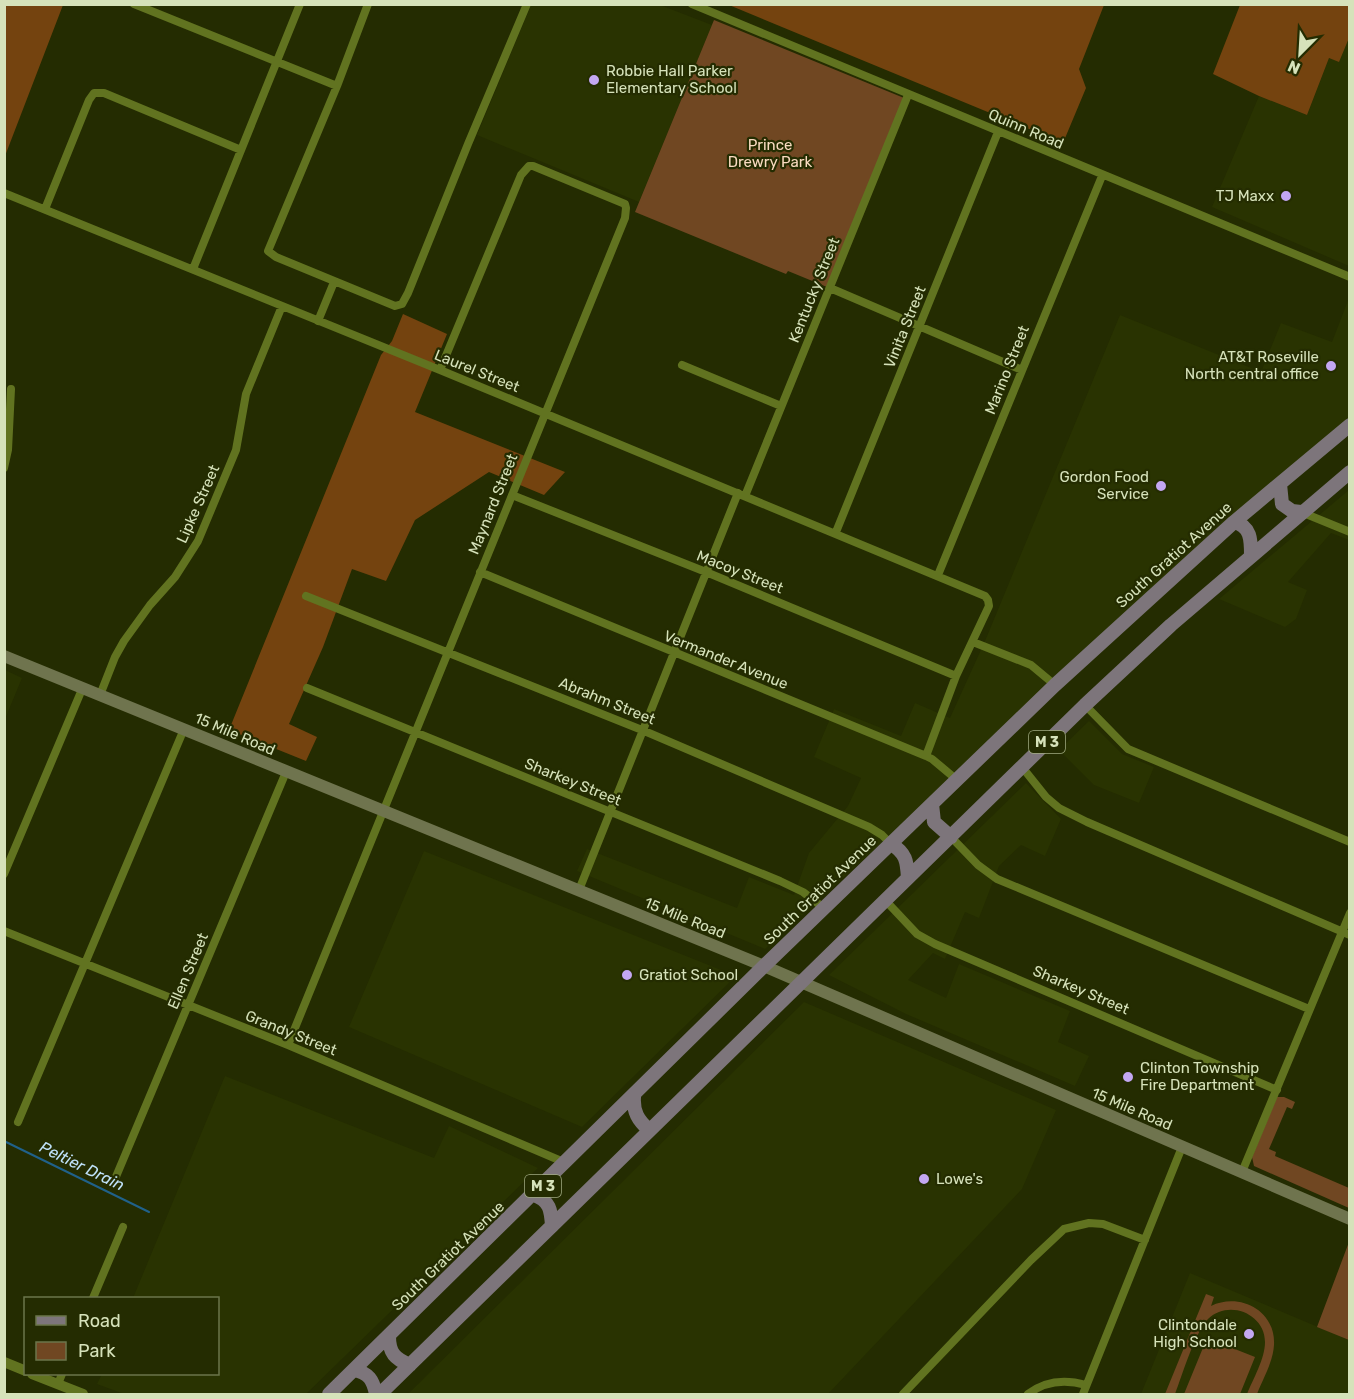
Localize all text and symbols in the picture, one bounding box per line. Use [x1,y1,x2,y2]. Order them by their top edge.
north arrow [1270,24,1330,84]
text: N [1285,56,1303,78]
place label: Robbie Hall Parker Elementary School [606,62,737,97]
marker: Robbie Hall Parker Elementary School [587,73,601,87]
street label: Quinn Road [986,105,1066,153]
park label: Prince Drewry Park [728,136,813,171]
place label: TJ Maxx [1216,187,1274,205]
marker: TJ Maxx [1279,189,1293,203]
street label: Kentucky Street [785,235,843,345]
street label: Vinita Street [880,283,930,371]
street label: Marino Street [981,323,1033,417]
street label: Laurel Street [432,346,522,396]
place label: AT&T Roseville North central office [1185,348,1319,383]
marker: AT&T Roseville North central office [1324,359,1338,373]
street label: Maynard Street [465,451,521,557]
street label: Lipke Street [173,462,223,546]
place label: Gordon Food Service [1060,468,1149,503]
marker: Gordon Food Service [1154,479,1168,493]
street label: South Gratiot Avenue [1112,498,1236,612]
street label: Macoy Street [694,546,786,598]
street label: Vermander Avenue [661,627,791,693]
street label: Abrahm Street [556,673,658,729]
street label: 15 Mile Road [192,709,278,759]
road number: M 3 [1029,731,1065,753]
street label: Sharkey Street [522,754,624,810]
street label: South Gratiot Avenue [760,832,880,948]
street label: 15 Mile Road [642,894,728,942]
street label: Ellen Street [164,930,212,1012]
street label: Sharkey Street [1030,962,1132,1018]
place label: Gratiot School [639,966,738,984]
marker: Gratiot School [620,968,634,982]
street label: Grandy Street [243,1006,339,1060]
place label: Clinton Township Fire Department [1140,1059,1259,1094]
marker: Clinton Township Fire Department [1121,1070,1135,1084]
street label: 15 Mile Road [1089,1084,1175,1134]
water label: Peltier Drain [37,1137,127,1195]
place label: Lowe's [936,1170,983,1188]
marker: Lowe's [917,1172,931,1186]
road number: M 3 [525,1175,561,1197]
street label: South Gratiot Avenue [388,1198,508,1314]
legend [24,1297,219,1375]
text: Road [78,1310,121,1332]
place label: Clintondale High School [1153,1316,1237,1351]
marker: Clintondale High School [1242,1327,1256,1341]
text: Park [78,1340,116,1362]

